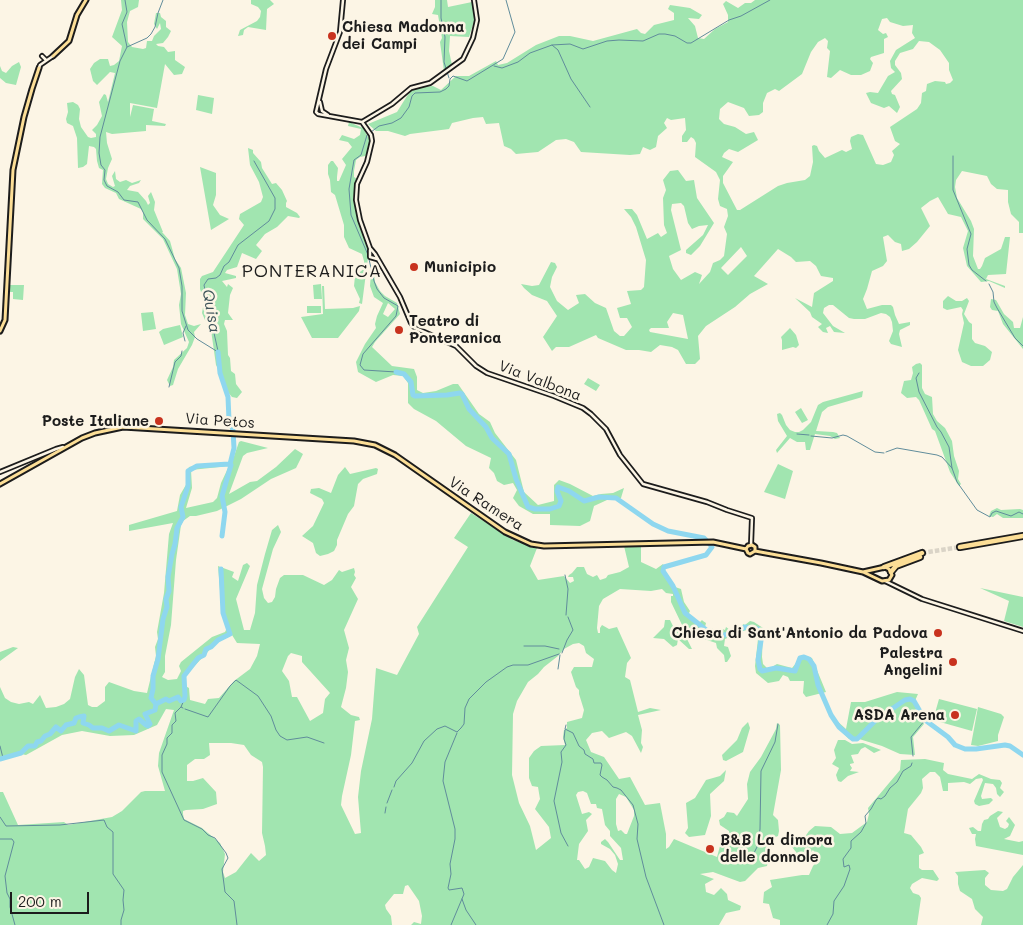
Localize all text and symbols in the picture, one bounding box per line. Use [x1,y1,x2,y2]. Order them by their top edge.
place label: Chiesa Madonna dei Campi [342,18,464,53]
marker: Chiesa Madonna dei Campi [326,30,338,42]
place label: Municipio [424,258,496,276]
district label: PONTERANICA [240,260,384,282]
marker: Municipio [408,261,420,273]
water label: Quisa [198,288,224,334]
place label: Teatro di Ponteranica [409,312,501,347]
marker: Teatro di Ponteranica [393,324,405,336]
street label: Via Valbona [496,357,584,405]
street label: Via Petos [185,410,255,432]
place label: Poste Italiane [42,412,149,430]
marker: Poste Italiane [153,415,165,427]
street label: Via Ramera [445,473,527,535]
place label: Chiesa di Sant'Antonio da Padova [672,624,928,642]
marker: Chiesa di Sant'Antonio da Padova [932,627,944,639]
place label: Palestra Angelini [879,644,943,679]
marker: Palestra Angelini [947,656,959,668]
place label: ASDA Arena [854,706,945,724]
marker: ASDA Arena [949,709,961,721]
place label: B&B La dimora delle donnole [720,831,833,866]
marker: B&B La dimora delle donnole [704,843,716,855]
scale bar [12,882,91,914]
text: 200 m [18,891,62,911]

